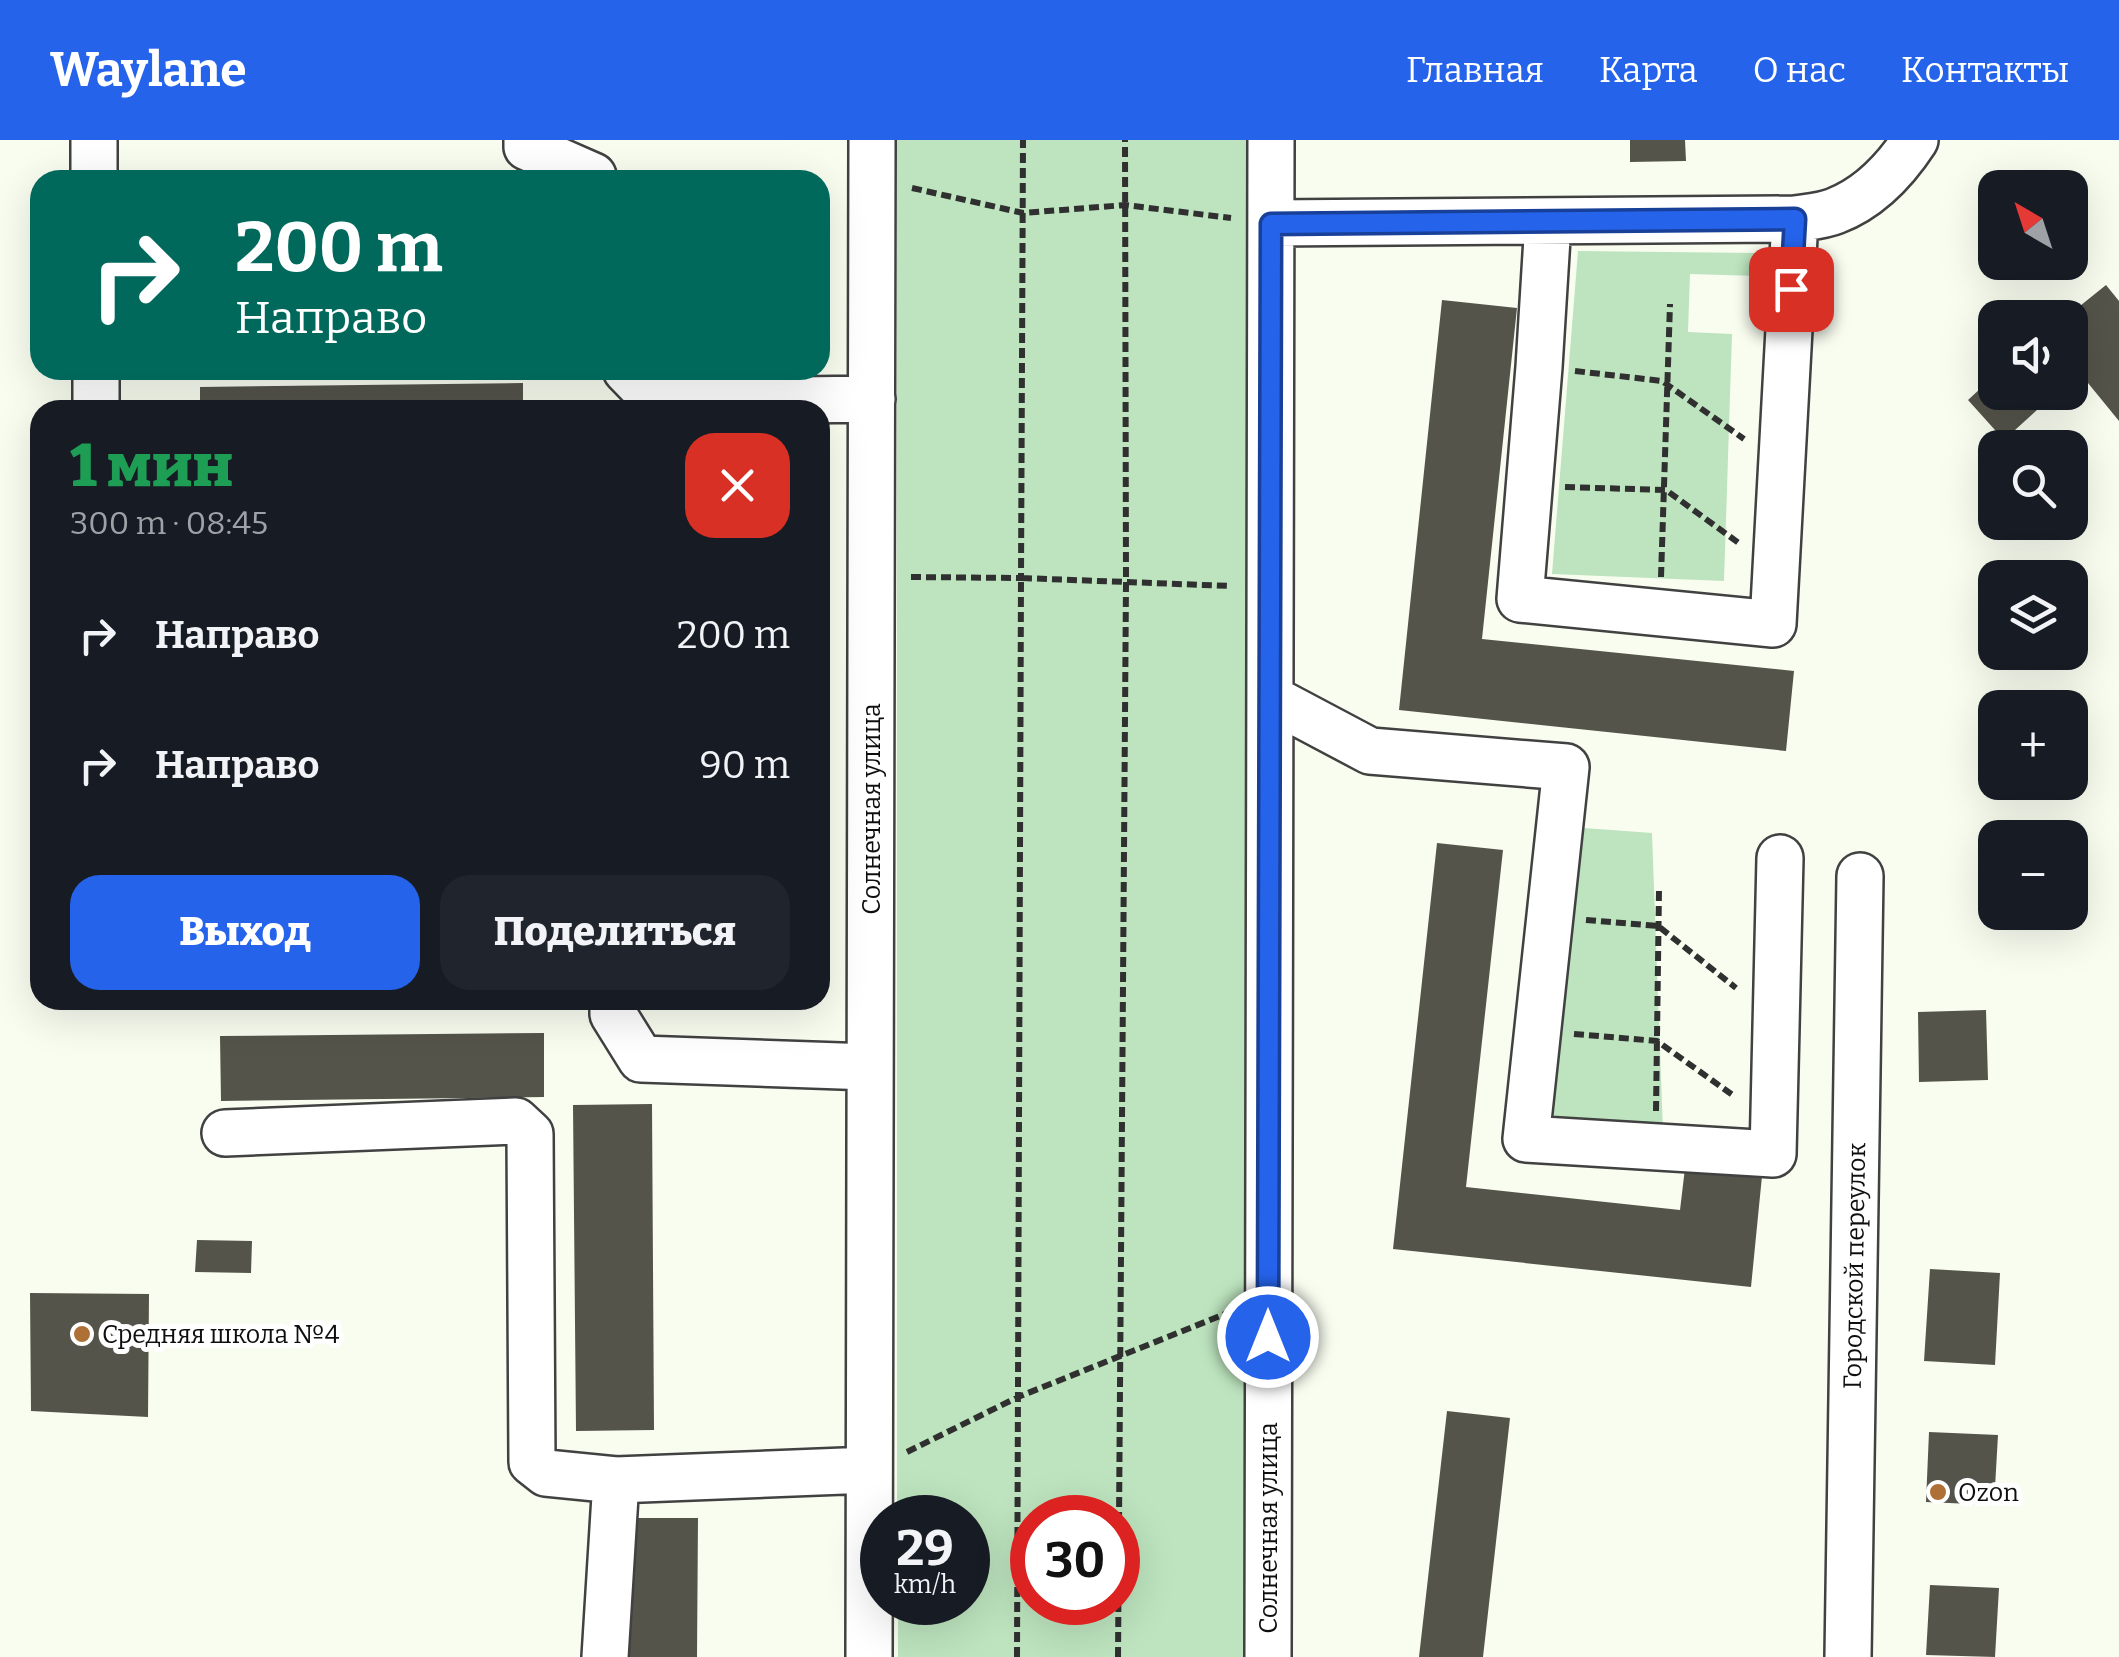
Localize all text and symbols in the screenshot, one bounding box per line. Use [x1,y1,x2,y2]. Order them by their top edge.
text: Waylane [50,41,247,99]
text: Главная [1406,49,1544,91]
text: Карта [1599,49,1698,91]
text: О нас [1753,49,1846,91]
text: Контакты [1901,49,2069,91]
north arrow [1978,170,2088,280]
map controls [1978,170,2088,930]
text: 200 m [235,206,443,290]
icon: right [70,210,200,340]
pin [1749,247,1834,332]
icon: arrive [1764,262,1819,317]
text: Направо [235,291,427,345]
button: sound [1978,300,2088,410]
text: 1 мин [70,430,233,502]
button: search [1978,430,2088,540]
button: close [685,433,790,538]
text: 300 m · 08:45 [70,504,268,542]
button: layers [1978,560,2088,670]
icon: right [70,608,125,663]
text: Направо [155,612,319,658]
text: 200 m [677,612,790,658]
button: + [1978,690,2088,800]
street label: Солнечная улица [857,703,887,915]
icon: right [70,738,125,793]
text: Направо [155,742,319,788]
text: 90 m [700,742,790,788]
button: − [1978,820,2088,930]
button: Выход [70,875,420,990]
button: Поделиться [440,875,790,990]
street label: Городской переулок [1838,1142,1872,1390]
position arrow [1216,1285,1320,1389]
place label: Средняя школа №4 [102,1320,340,1350]
marker: Средняя школа №4 [71,1323,93,1345]
street label: Солнечная улица [1254,1422,1284,1634]
place label: Ozon [1958,1478,2019,1508]
marker: Ozon [1927,1481,1949,1503]
speed limit sign: 30 [1010,1495,1140,1625]
text: 29 [896,1518,954,1578]
text: km/h [894,1570,956,1600]

